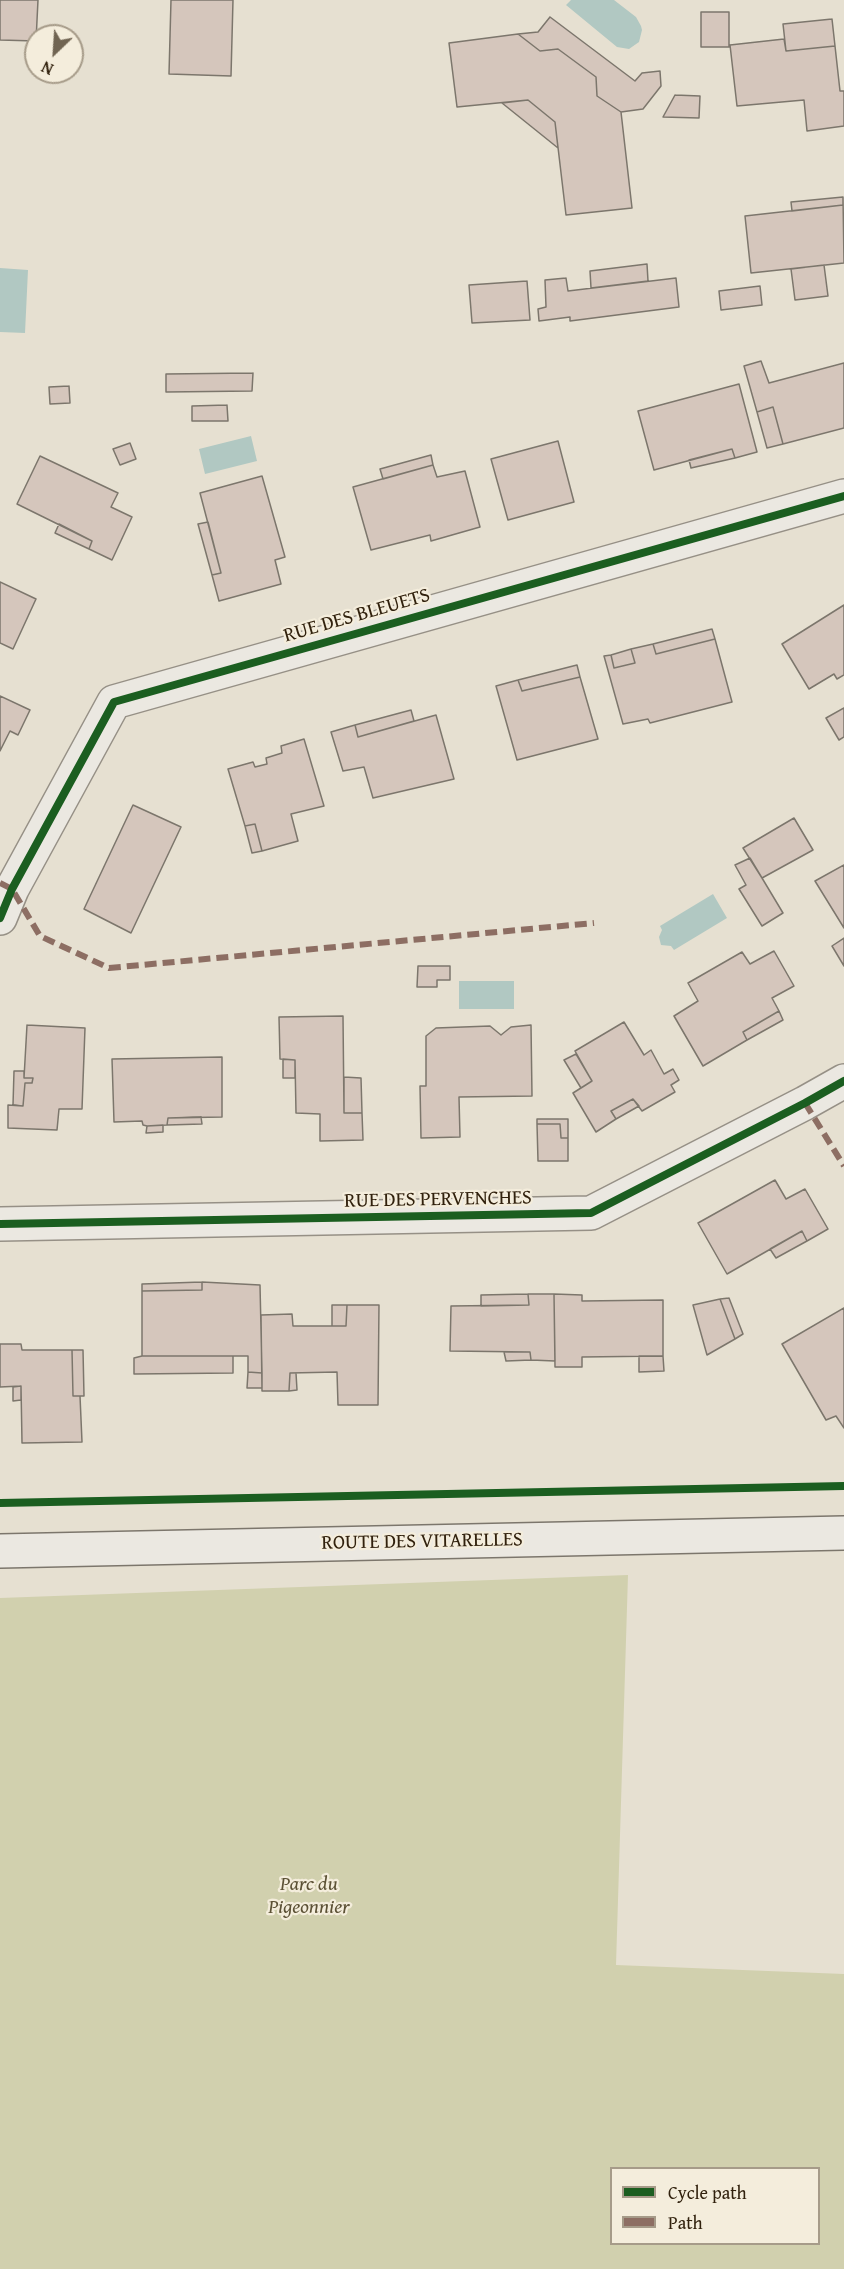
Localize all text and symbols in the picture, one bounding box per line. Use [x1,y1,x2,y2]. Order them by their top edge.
north arrow [24,24,84,84]
text: N [37,55,57,82]
street label: RUE DES BLEUETS [281,584,433,648]
street label: RUE DES PERVENCHES [344,1186,532,1214]
street label: ROUTE DES VITARELLES [321,1528,523,1556]
park label: Parc du Pigeonnier [268,1873,350,1920]
legend [610,2167,820,2245]
text: Cycle path [668,2179,747,2206]
text: Path [668,2209,703,2236]

